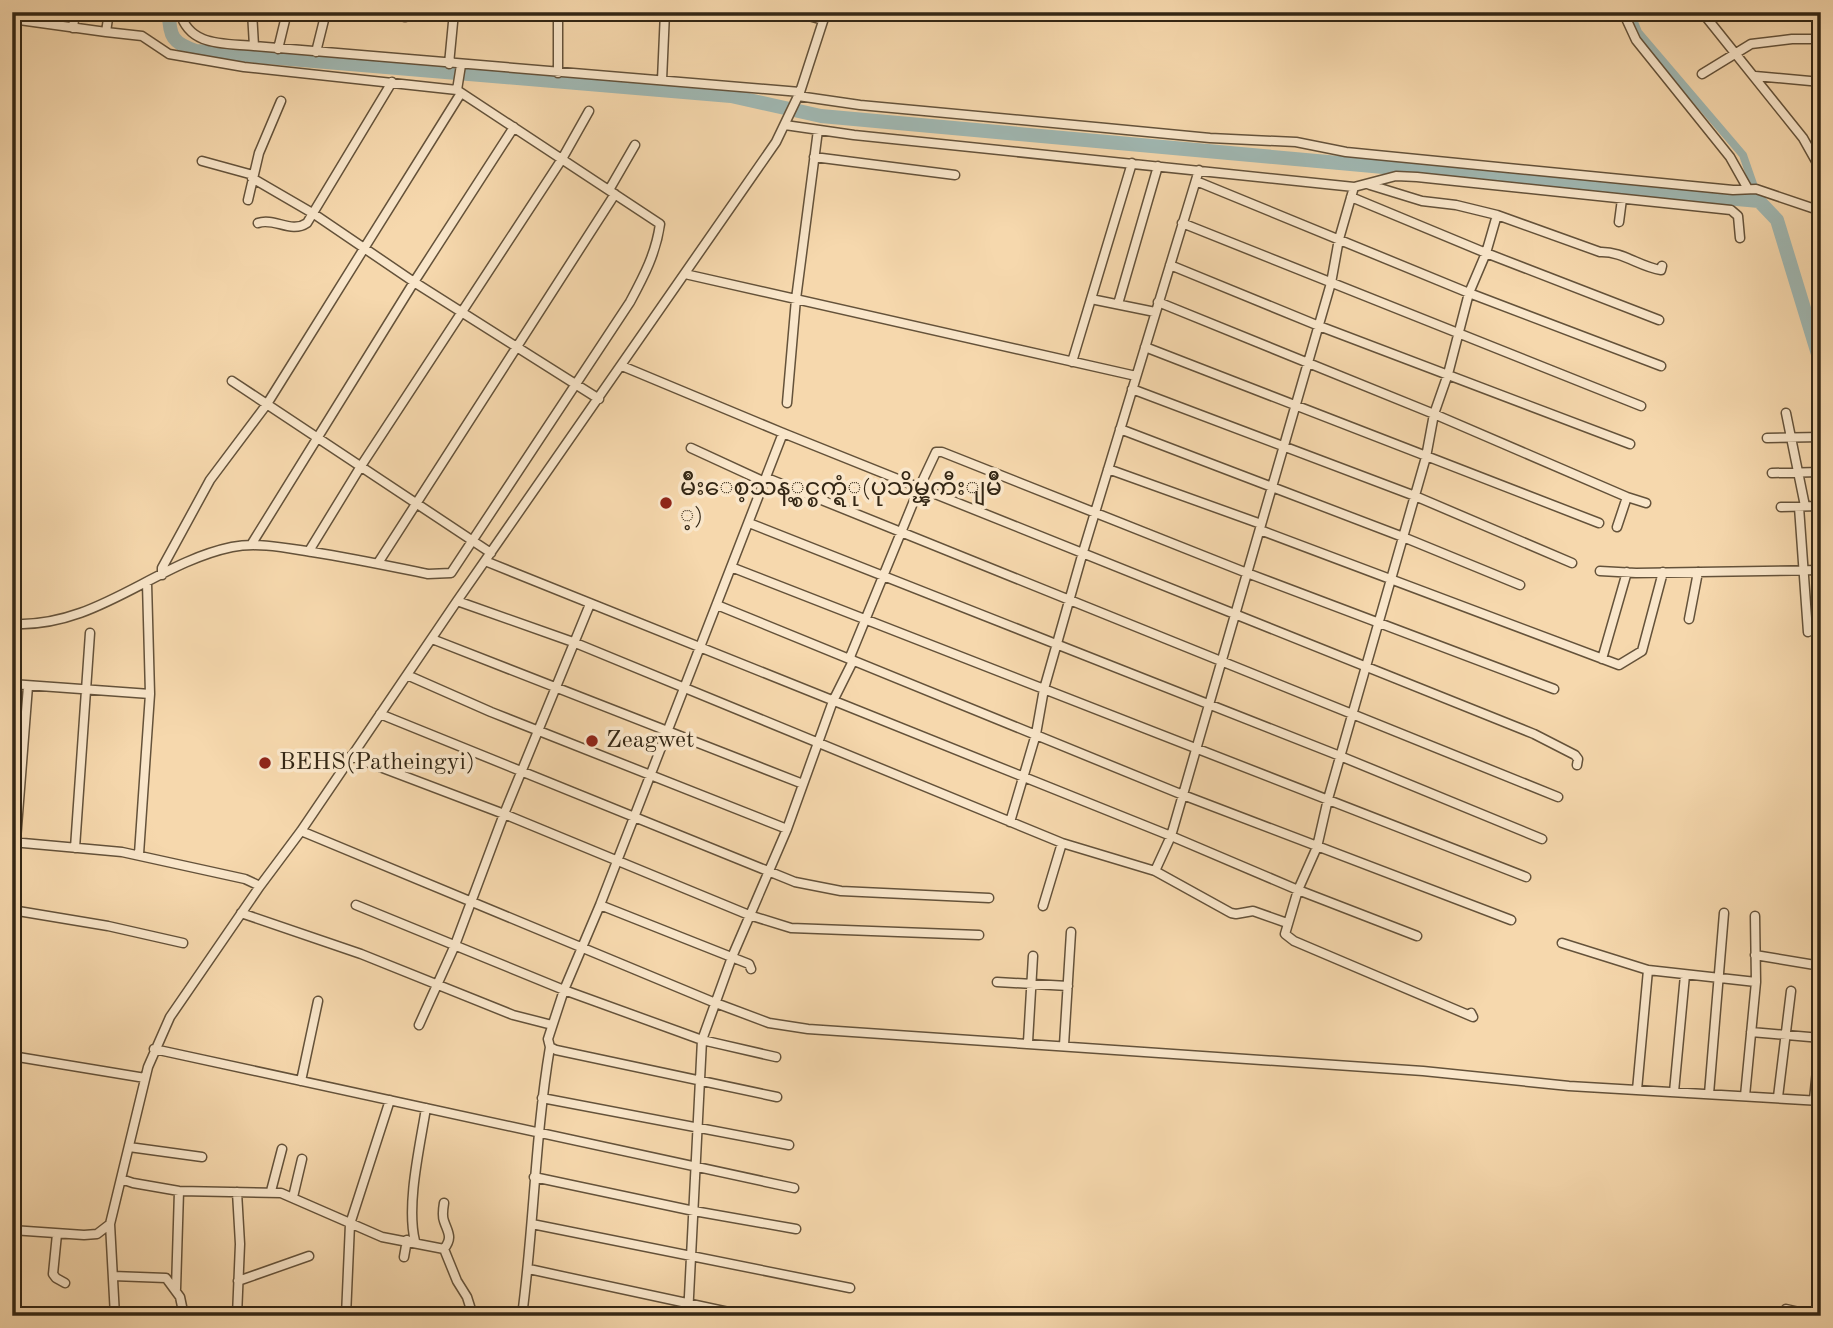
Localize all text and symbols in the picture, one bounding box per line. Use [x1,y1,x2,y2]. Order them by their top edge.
place label: မ်ိဳးေစ့သန့္စင္စက္ရံု(ပုသိမ္ၾကီးျမိဳ ့) [680,470,1002,531]
marker: မ်ိဳးေစ့သန့္စင္စက္ရံု(ပုသိမ္ၾကီးျမိဳ ့) [658,495,674,511]
place label: Zeagwet [606,729,694,753]
marker: Zeagwet [584,733,600,749]
place label: BEHS(Patheingyi) [279,751,475,775]
marker: BEHS(Patheingyi) [257,755,273,771]

